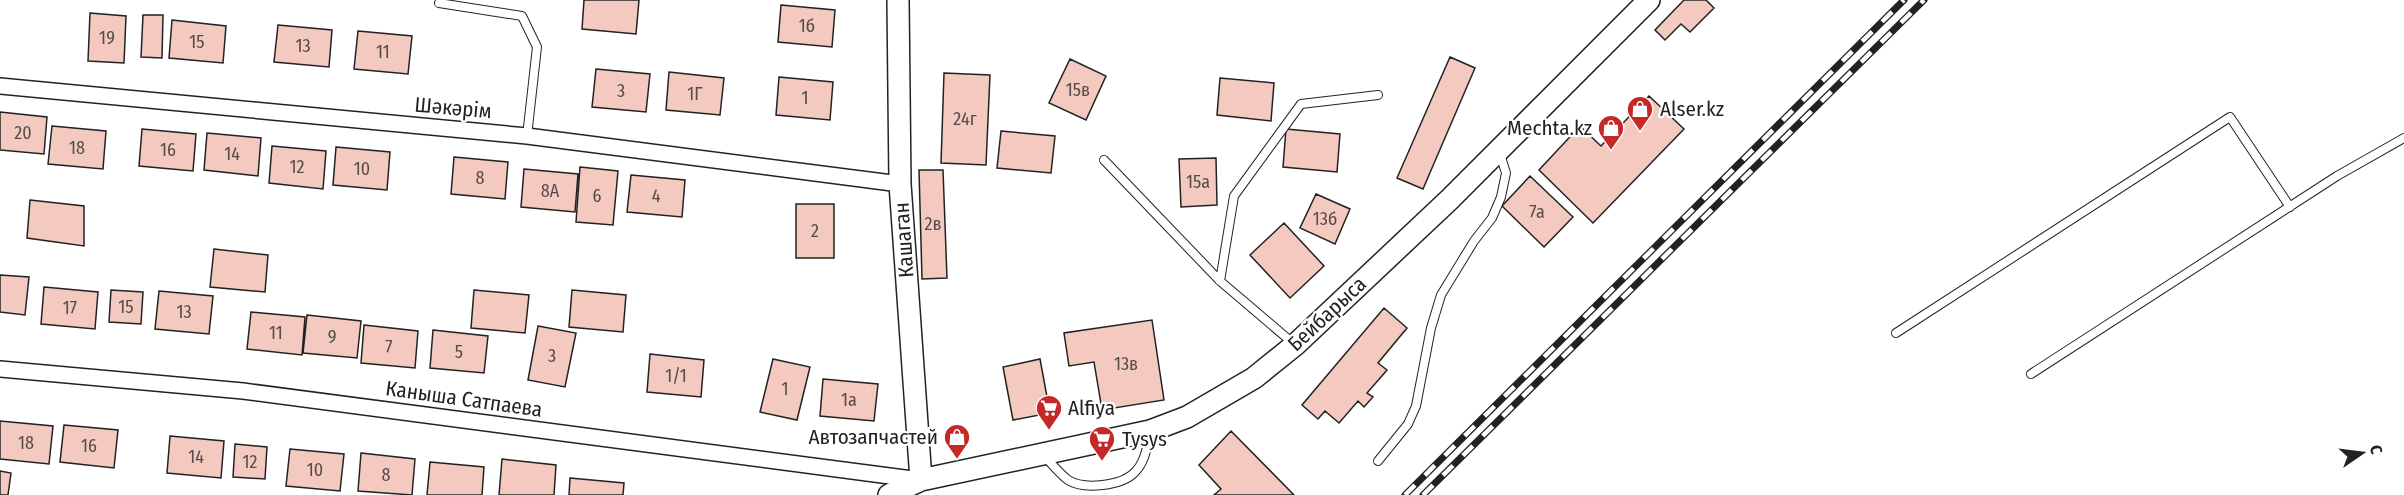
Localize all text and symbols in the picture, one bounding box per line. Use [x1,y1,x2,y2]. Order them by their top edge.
house number: 1б [799,15,815,37]
house number: 19 [99,27,115,49]
house number: 15 [189,31,205,53]
house number: 13 [295,35,311,57]
house number: 11 [376,41,390,63]
house number: 15в [1066,79,1090,101]
house number: 3 [617,80,625,102]
house number: 1Г [687,83,703,105]
house number: 1 [801,87,809,109]
street label: Шәкәрім [413,92,493,124]
shop icon: Alser.kz [1625,94,1655,132]
place label: Alser.kz [1660,96,1724,122]
house number: 24г [953,108,977,130]
shop icon: Mechta.kz [1596,113,1626,151]
place label: Mechta.kz [1507,115,1592,141]
house number: 20 [14,122,32,144]
house number: 18 [69,137,85,159]
house number: 16 [160,139,176,161]
house number: 14 [224,143,240,165]
house number: 12 [290,156,305,178]
house number: 10 [354,158,370,180]
house number: 8 [476,167,485,189]
house number: 15а [1186,171,1210,193]
house number: 8А [541,180,560,202]
house number: 6 [593,185,602,207]
house number: 4 [652,185,661,207]
street label: Кашаган [888,201,920,279]
house number: 7а [1529,201,1545,223]
house number: 13б [1313,208,1337,230]
house number: 2в [925,213,942,235]
house number: 2 [811,220,819,242]
street label: Бейбарыса [1282,271,1372,357]
house number: 15 [118,296,134,318]
house number: 17 [63,297,77,319]
house number: 13 [176,301,192,323]
house number: 11 [269,322,283,344]
house number: 9 [328,326,336,348]
house number: 7 [385,336,393,358]
house number: 5 [455,341,463,363]
house number: 3 [548,345,556,367]
house number: 13в [1114,353,1138,375]
house number: 1/1 [665,365,687,387]
street label: Каныша Сатпаева [384,375,544,423]
house number: 1 [781,378,789,400]
house number: 1а [841,389,857,411]
supermarket icon: Alfiya [1034,393,1064,431]
place label: Alfiya [1068,395,1115,421]
shop icon: Автозапчастей [942,422,972,460]
north arrow [2332,423,2392,483]
place label: Автозапчастей [808,424,938,450]
supermarket icon: Tysys [1087,424,1117,462]
place label: Tysys [1122,426,1167,452]
house number: 18 [18,432,34,454]
house number: 16 [81,435,97,457]
text: С [2366,443,2386,456]
house number: 14 [188,446,204,468]
house number: 12 [243,451,258,473]
house number: 10 [307,459,323,481]
house number: 8 [382,464,391,486]

